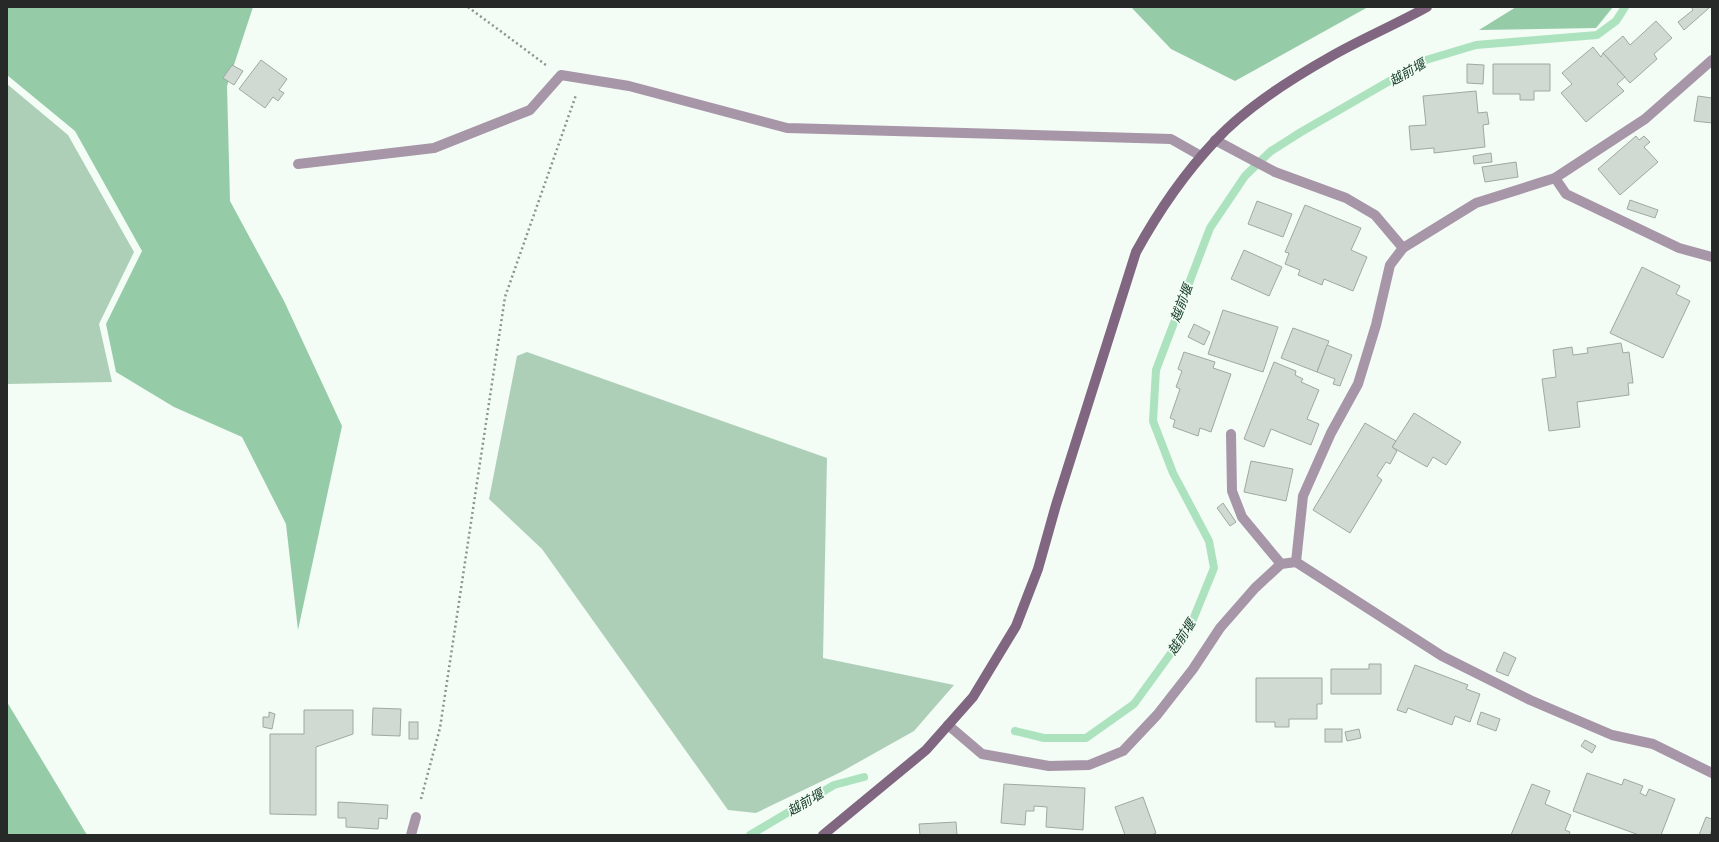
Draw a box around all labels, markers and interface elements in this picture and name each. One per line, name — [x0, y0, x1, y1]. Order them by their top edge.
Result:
water label: 越前堰 — [1387, 55, 1430, 89]
water label: 越前堰 — [1167, 280, 1196, 324]
water label: 越前堰 — [1165, 615, 1199, 658]
water label: 越前堰 — [785, 785, 828, 819]

